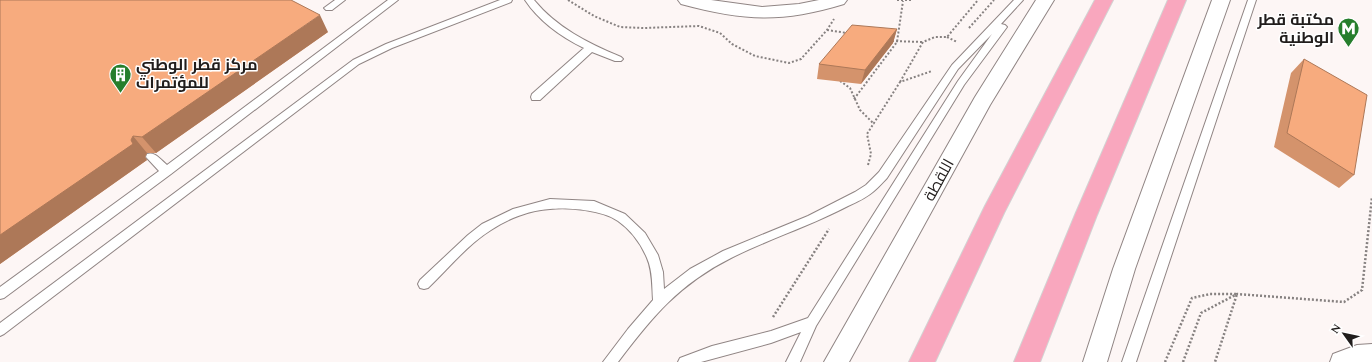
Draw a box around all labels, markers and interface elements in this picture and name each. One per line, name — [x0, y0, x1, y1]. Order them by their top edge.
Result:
place label: مكتبة قطر الوطنية — [1257, 8, 1334, 50]
metro station icon: مكتبة قطر الوطنية — [1336, 16, 1362, 49]
place label: مركز قطر الوطني للمؤتمرات — [136, 53, 257, 95]
building icon: مركز قطر الوطني للمؤتمرات — [107, 61, 133, 94]
street label: اللقطة — [918, 154, 960, 206]
north arrow — [1324, 314, 1364, 354]
text: N — [1326, 320, 1346, 337]

